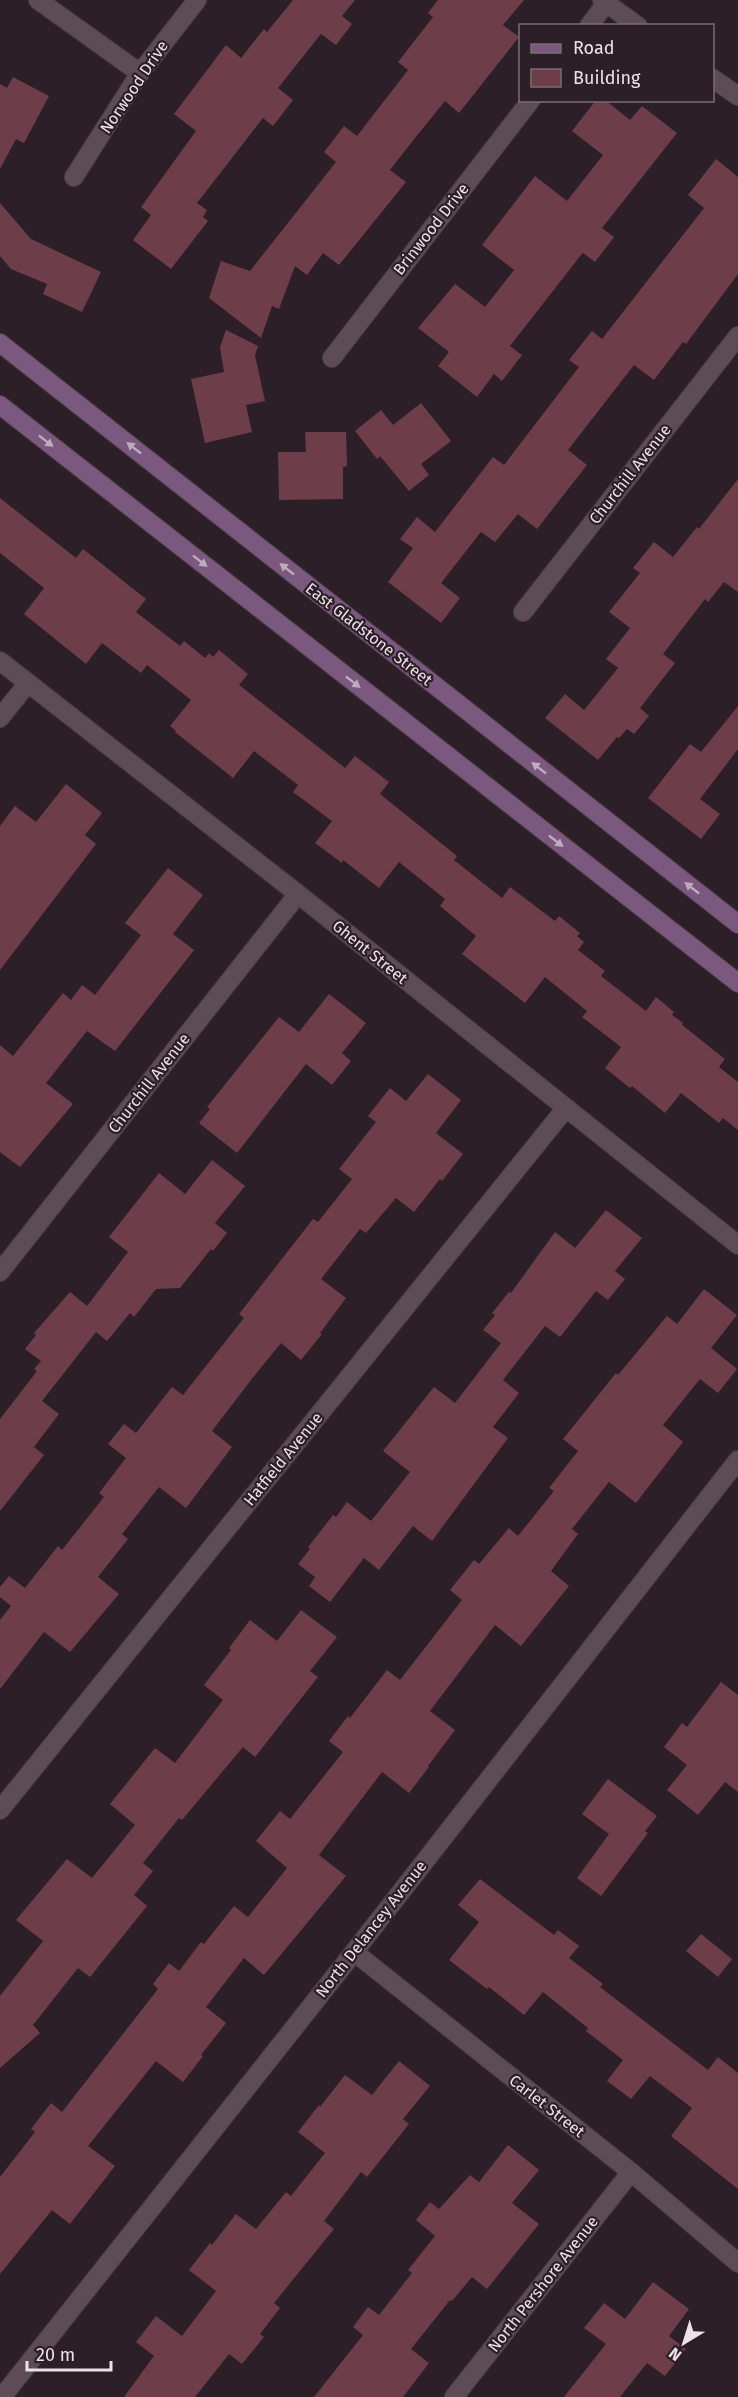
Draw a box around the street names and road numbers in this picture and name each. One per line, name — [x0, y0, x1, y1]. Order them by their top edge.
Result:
street label: Norwood Drive — [96, 37, 172, 137]
street label: Brinwood Drive — [389, 179, 473, 279]
street label: Churchill Avenue — [585, 420, 675, 528]
street label: East Gladstone Street — [302, 579, 436, 689]
street label: Ghent Street — [329, 916, 412, 988]
street label: Churchill Avenue — [104, 1029, 194, 1137]
street label: Hatfield Avenue — [239, 1408, 327, 1510]
street label: North Delancey Avenue — [312, 1857, 430, 2001]
street label: Carlet Street — [506, 2071, 589, 2141]
street label: North Pershore Avenue — [484, 2212, 602, 2356]

